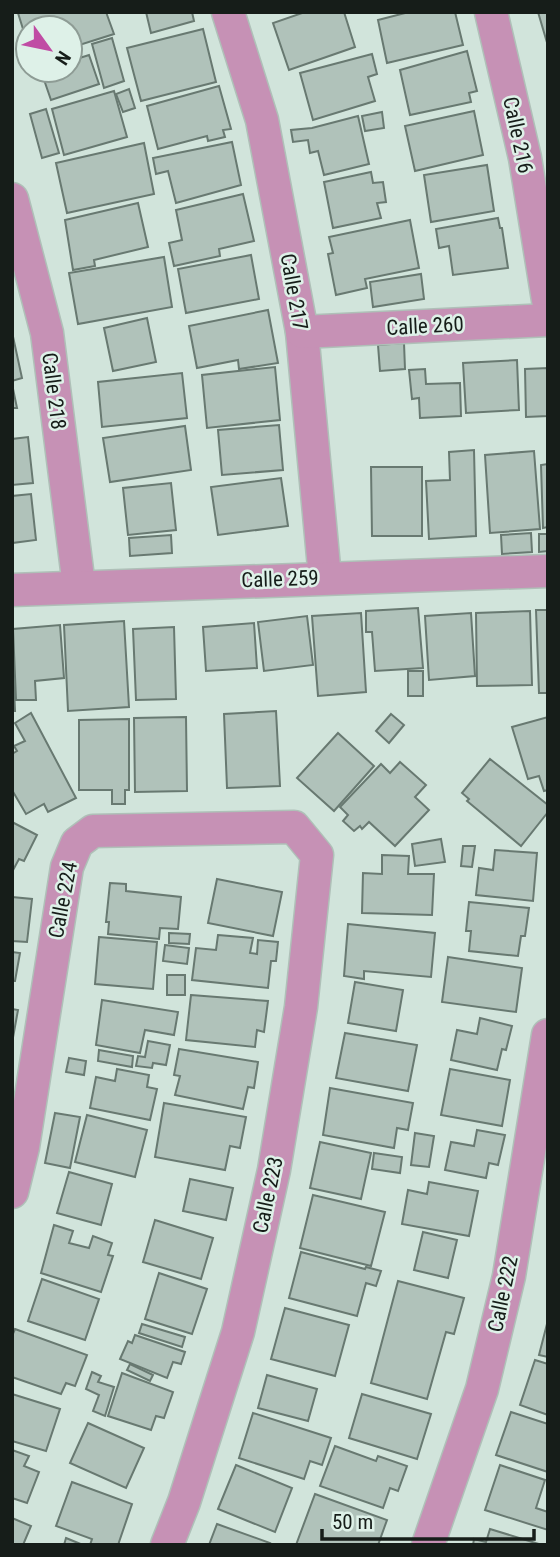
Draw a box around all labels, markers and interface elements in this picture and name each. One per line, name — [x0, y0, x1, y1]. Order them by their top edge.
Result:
north arrow — [14, 14, 84, 84]
text: N — [50, 47, 76, 69]
street label: Calle 216 — [498, 95, 538, 175]
street label: Calle 217 — [275, 252, 313, 332]
street label: Calle 260 — [386, 312, 464, 340]
street label: Calle 218 — [37, 351, 71, 431]
street label: Calle 259 — [241, 566, 319, 592]
street label: Calle 224 — [44, 860, 82, 940]
street label: Calle 223 — [248, 1155, 288, 1235]
street label: Calle 222 — [483, 1254, 523, 1334]
scale bar — [322, 1498, 534, 1542]
text: 50 m — [332, 1510, 373, 1534]

